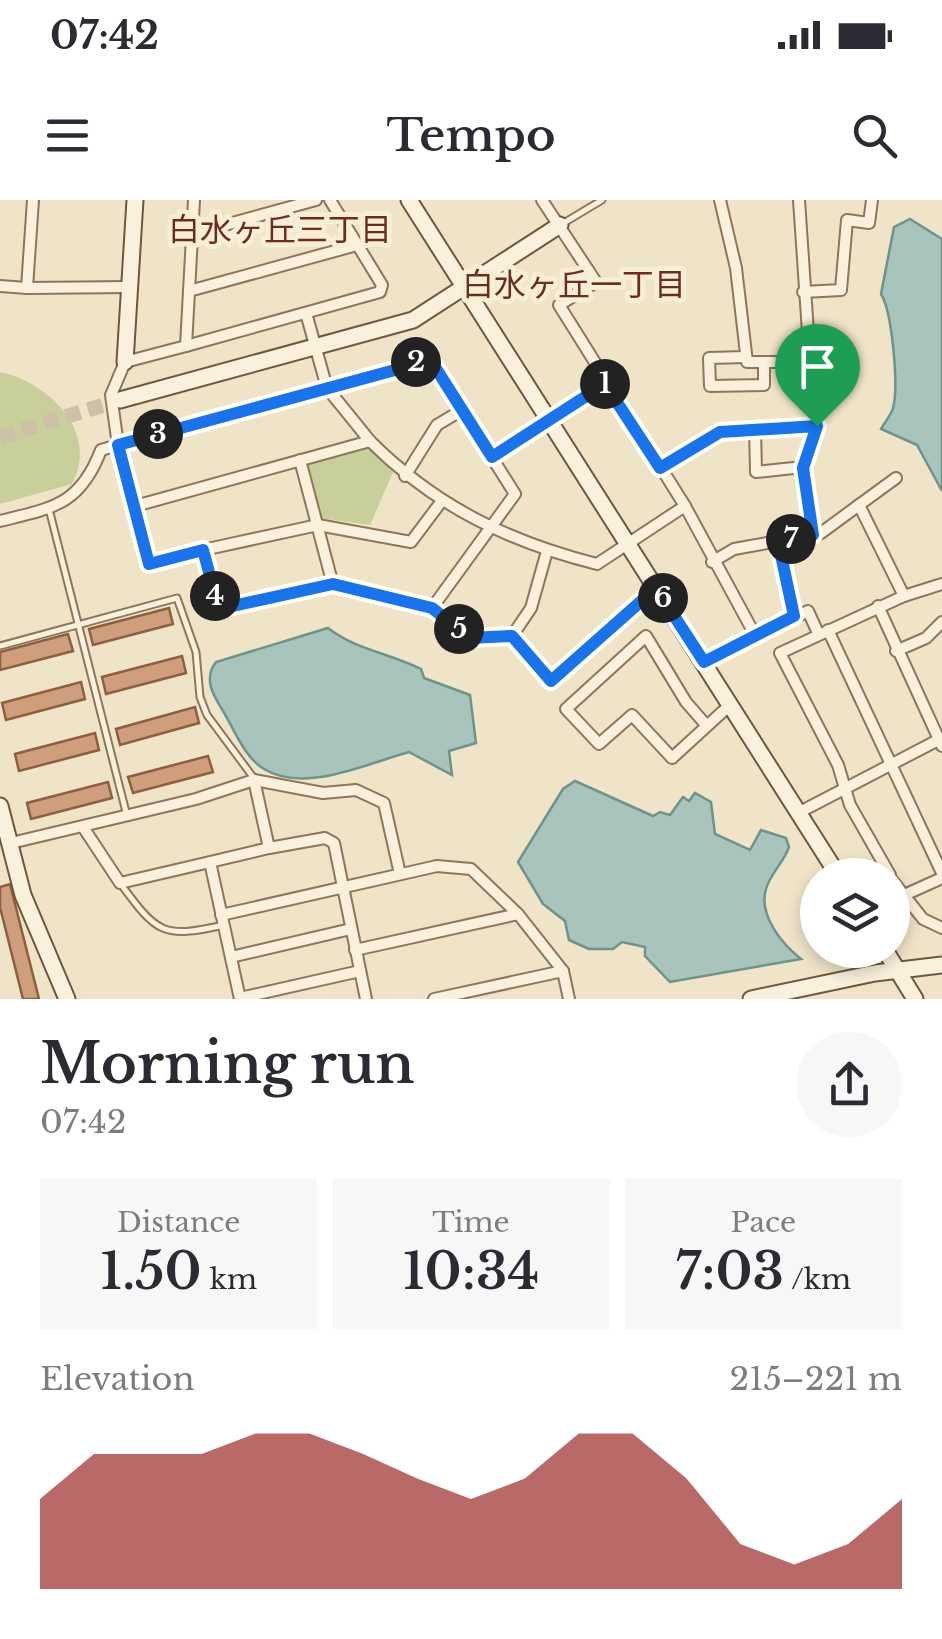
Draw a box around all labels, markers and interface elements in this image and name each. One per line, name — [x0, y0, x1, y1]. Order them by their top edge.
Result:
text: 07:42 — [50, 12, 159, 59]
text: Tempo — [386, 107, 556, 163]
icon: menu — [40, 108, 95, 163]
icon: search — [847, 108, 902, 163]
district label: 白水ヶ丘三丁目 — [168, 210, 392, 250]
district label: 白水ヶ丘一丁目 — [462, 265, 686, 305]
pin — [775, 324, 860, 427]
pin: 2 — [391, 337, 441, 387]
icon: arrive — [790, 339, 845, 394]
text: 2 — [407, 344, 425, 379]
pin: 1 — [580, 359, 630, 409]
text: 1 — [599, 366, 611, 401]
pin: 3 — [133, 409, 183, 459]
text: 3 — [149, 416, 167, 451]
pin: 7 — [766, 514, 816, 564]
text: 7 — [784, 521, 798, 556]
pin: 4 — [190, 571, 240, 621]
pin: 6 — [638, 573, 688, 623]
text: 4 — [206, 578, 224, 613]
text: 6 — [654, 580, 672, 615]
pin: 5 — [434, 604, 484, 654]
text: 5 — [451, 611, 467, 646]
map controls — [800, 858, 910, 968]
button: layers — [800, 858, 910, 968]
text: Morning run — [40, 1030, 415, 1098]
button: share — [797, 1032, 902, 1137]
text: 07:42 — [40, 1102, 126, 1142]
text: Distance — [117, 1205, 240, 1240]
text: Time — [432, 1205, 510, 1240]
text: Pace — [731, 1205, 796, 1240]
text: 1.50 — [100, 1240, 202, 1303]
text: 10:34 — [403, 1240, 539, 1303]
text: 7:03 — [676, 1240, 784, 1303]
text: km — [202, 1262, 257, 1297]
text: /km — [784, 1262, 851, 1297]
text: Elevation — [40, 1359, 194, 1399]
text: 215–221 m — [729, 1359, 902, 1399]

